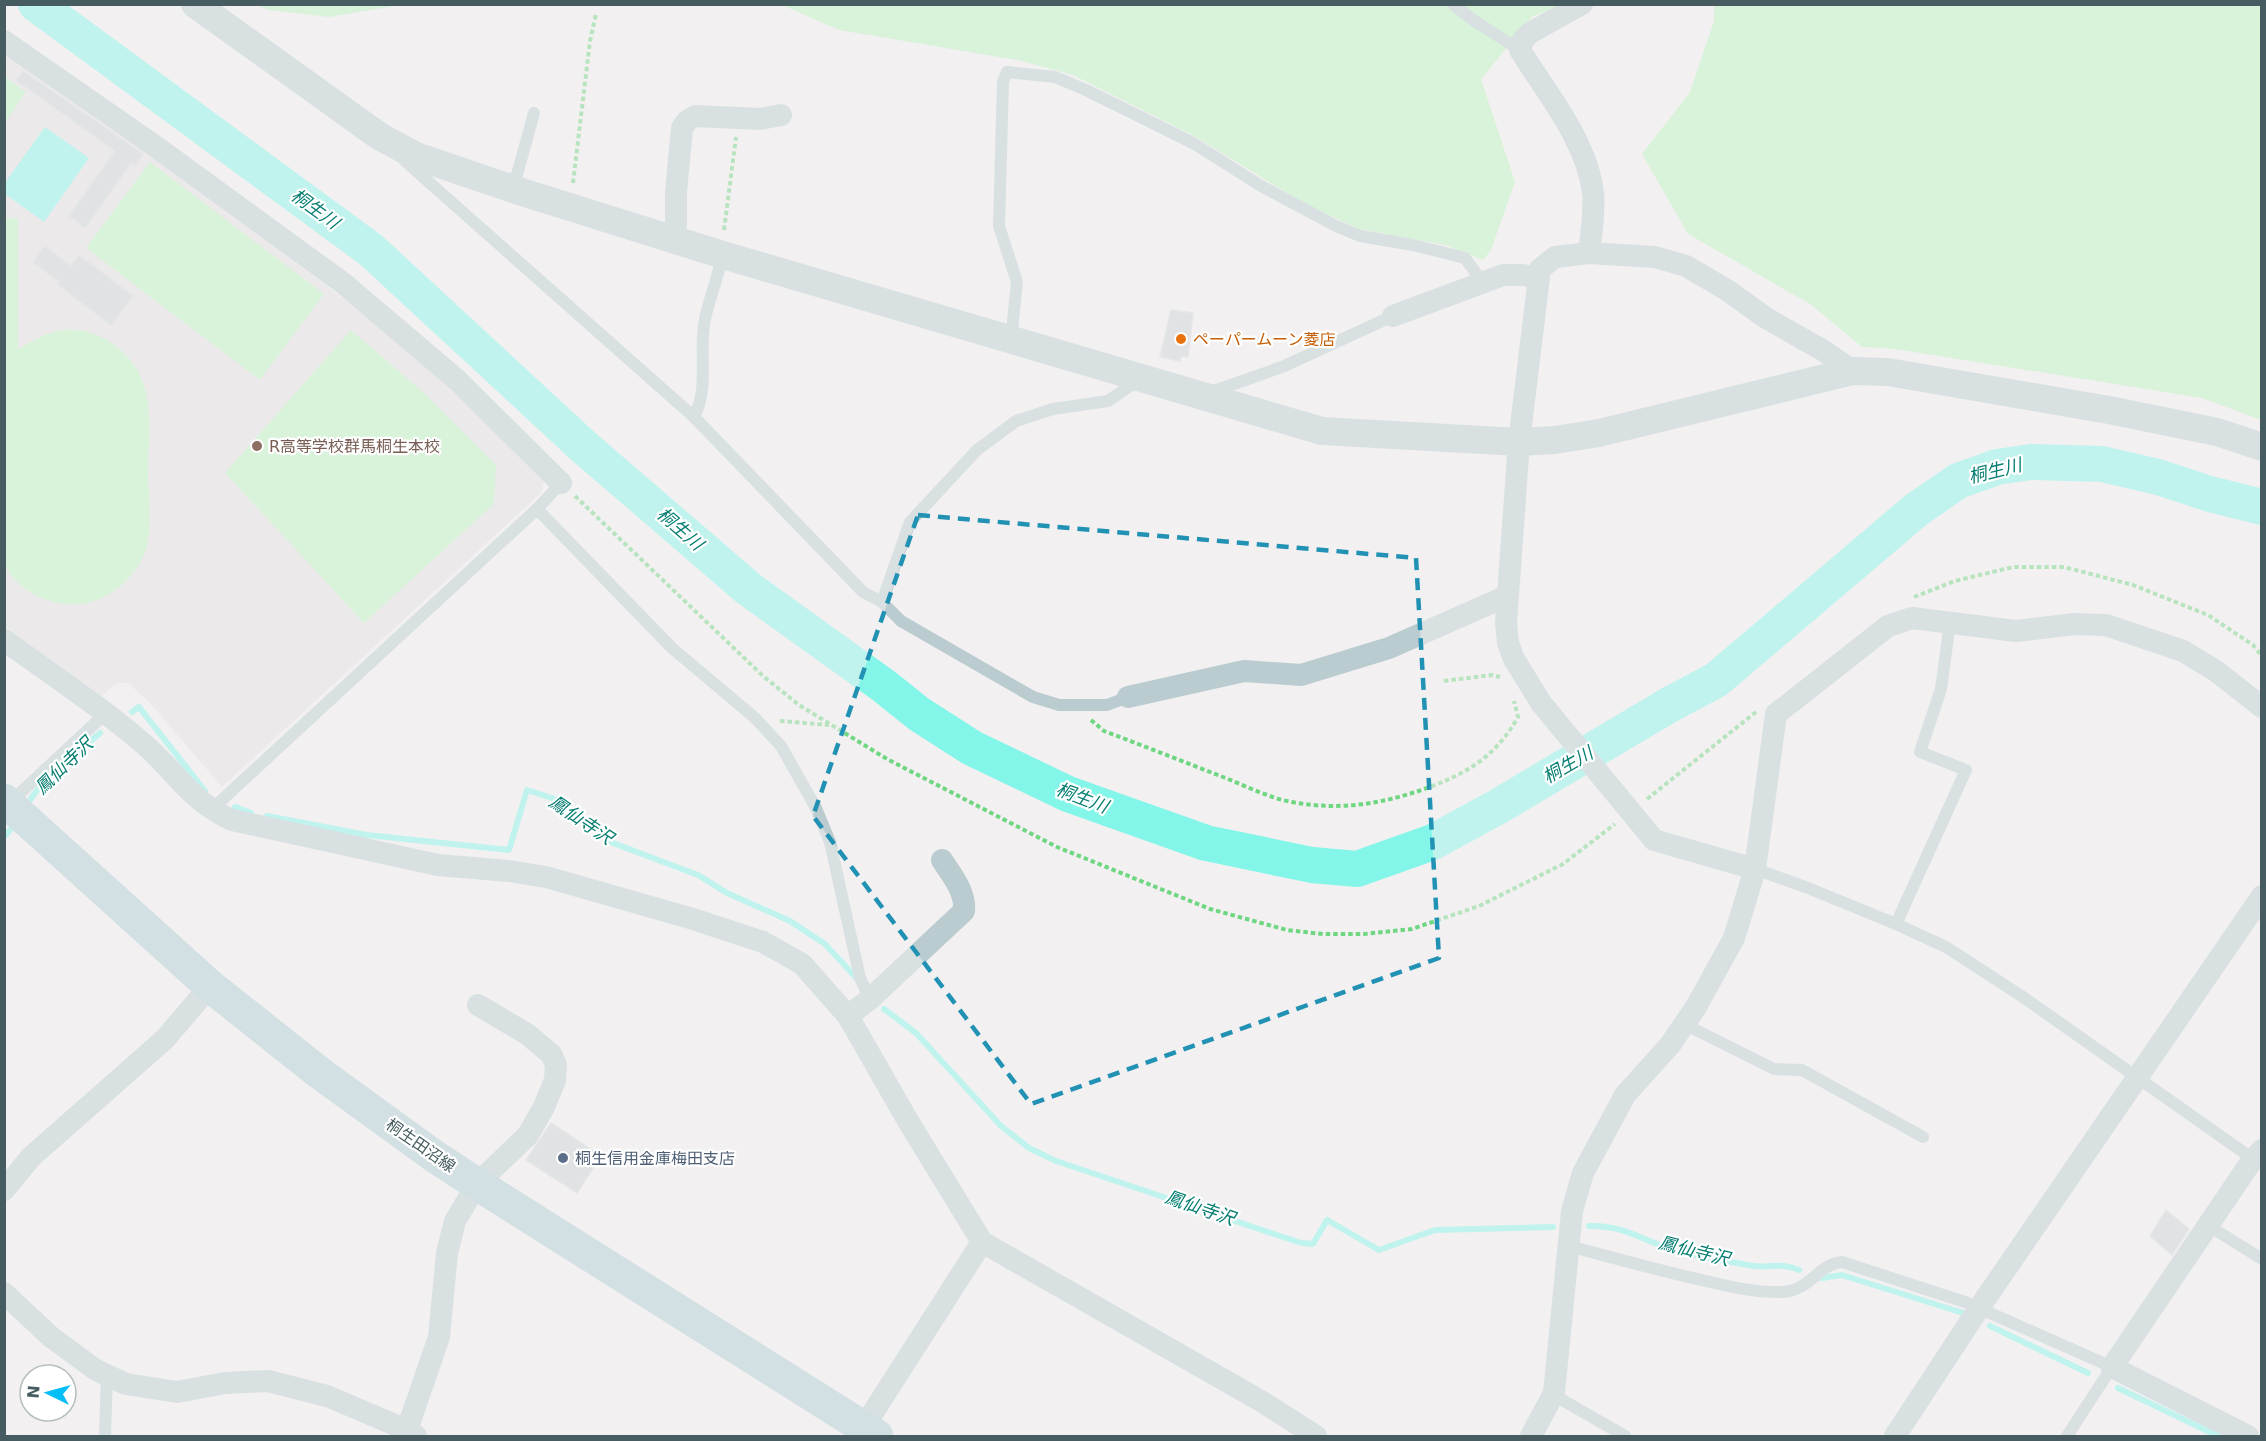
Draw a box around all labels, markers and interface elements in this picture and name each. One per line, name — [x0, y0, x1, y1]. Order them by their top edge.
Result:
water label: 桐生川 — [287, 184, 345, 234]
place label: ペーパームーン菱店 — [1193, 330, 1336, 349]
marker: ペーパームーン菱店 — [1174, 332, 1188, 346]
place label: R高等学校群馬桐生本校 — [269, 437, 440, 456]
marker: R高等学校群馬桐生本校 — [250, 439, 264, 453]
water label: 桐生川 — [1966, 453, 2026, 487]
water label: 桐生川 — [653, 503, 709, 556]
water label: 鳳仙寺沢 — [30, 732, 98, 798]
water label: 桐生川 — [1539, 741, 1598, 787]
water label: 桐生川 — [1053, 778, 1113, 818]
water label: 鳳仙寺沢 — [546, 791, 619, 850]
street label: 桐生田沼線 — [382, 1115, 459, 1176]
place label: 桐生信用金庫梅田支店 — [575, 1149, 735, 1168]
marker: 桐生信用金庫梅田支店 — [556, 1151, 570, 1165]
water label: 鳳仙寺沢 — [1163, 1186, 1240, 1230]
water label: 鳳仙寺沢 — [1657, 1232, 1734, 1270]
north arrow — [18, 1363, 78, 1423]
text: N — [24, 1384, 44, 1399]

